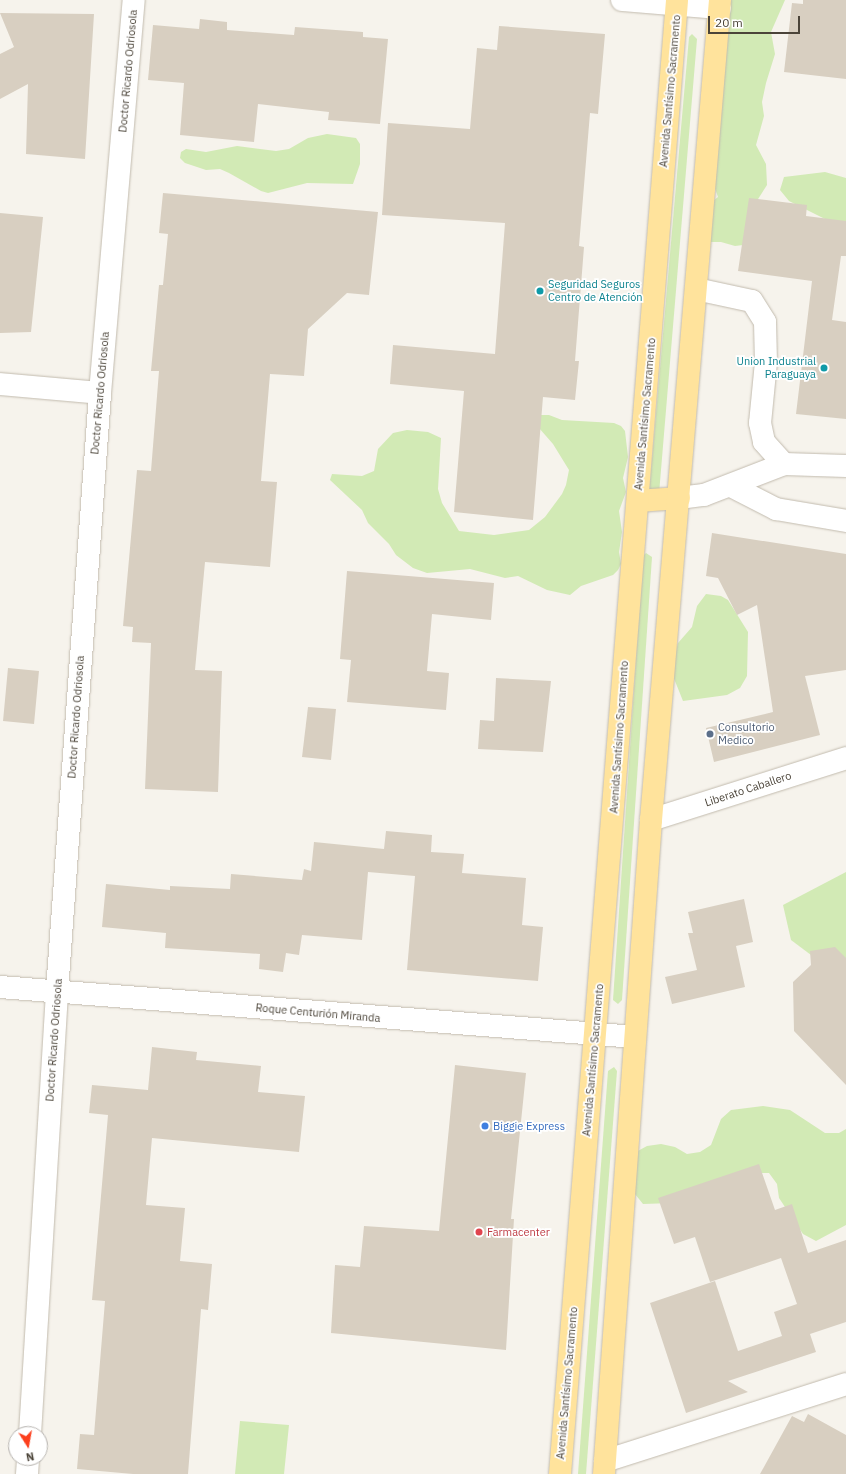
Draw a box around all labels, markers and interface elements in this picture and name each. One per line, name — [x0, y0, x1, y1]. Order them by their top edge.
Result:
scale bar — [710, 8, 802, 34]
street label: Doctor Ricardo Odriosola — [116, 9, 140, 133]
street label: Avenida Santísimo Sacramento — [657, 14, 683, 168]
text: 20 m — [715, 15, 743, 30]
place label: Seguridad Seguros Centro de Atención — [548, 278, 643, 304]
marker: Seguridad Seguros Centro de Atención — [535, 286, 545, 296]
street label: Doctor Ricardo Odriosola — [88, 331, 112, 455]
street label: Avenida Santísimo Sacramento — [632, 337, 658, 491]
place label: Union Industrial Paraguaya — [736, 355, 816, 381]
marker: Union Industrial Paraguaya — [819, 363, 829, 373]
street label: Doctor Ricardo Odriosola — [65, 655, 87, 779]
street label: Avenida Santísimo Sacramento — [607, 660, 631, 814]
place label: Consultorio Medico — [718, 721, 775, 747]
marker: Consultorio Medico — [705, 729, 715, 739]
street label: Liberato Caballero — [703, 769, 793, 809]
street label: Doctor Ricardo Odriosola — [43, 978, 65, 1102]
street label: Avenida Santísimo Sacramento — [580, 983, 606, 1137]
street label: Roque Centurión Miranda — [255, 1001, 381, 1025]
place label: Biggie Express — [493, 1119, 565, 1133]
marker: Biggie Express — [480, 1121, 490, 1131]
place label: Farmacenter — [487, 1225, 550, 1239]
marker: Farmacenter — [474, 1227, 484, 1237]
street label: Avenida Santísimo Sacramento — [554, 1306, 580, 1460]
north arrow — [8, 1426, 48, 1466]
text: N — [25, 1449, 35, 1464]

